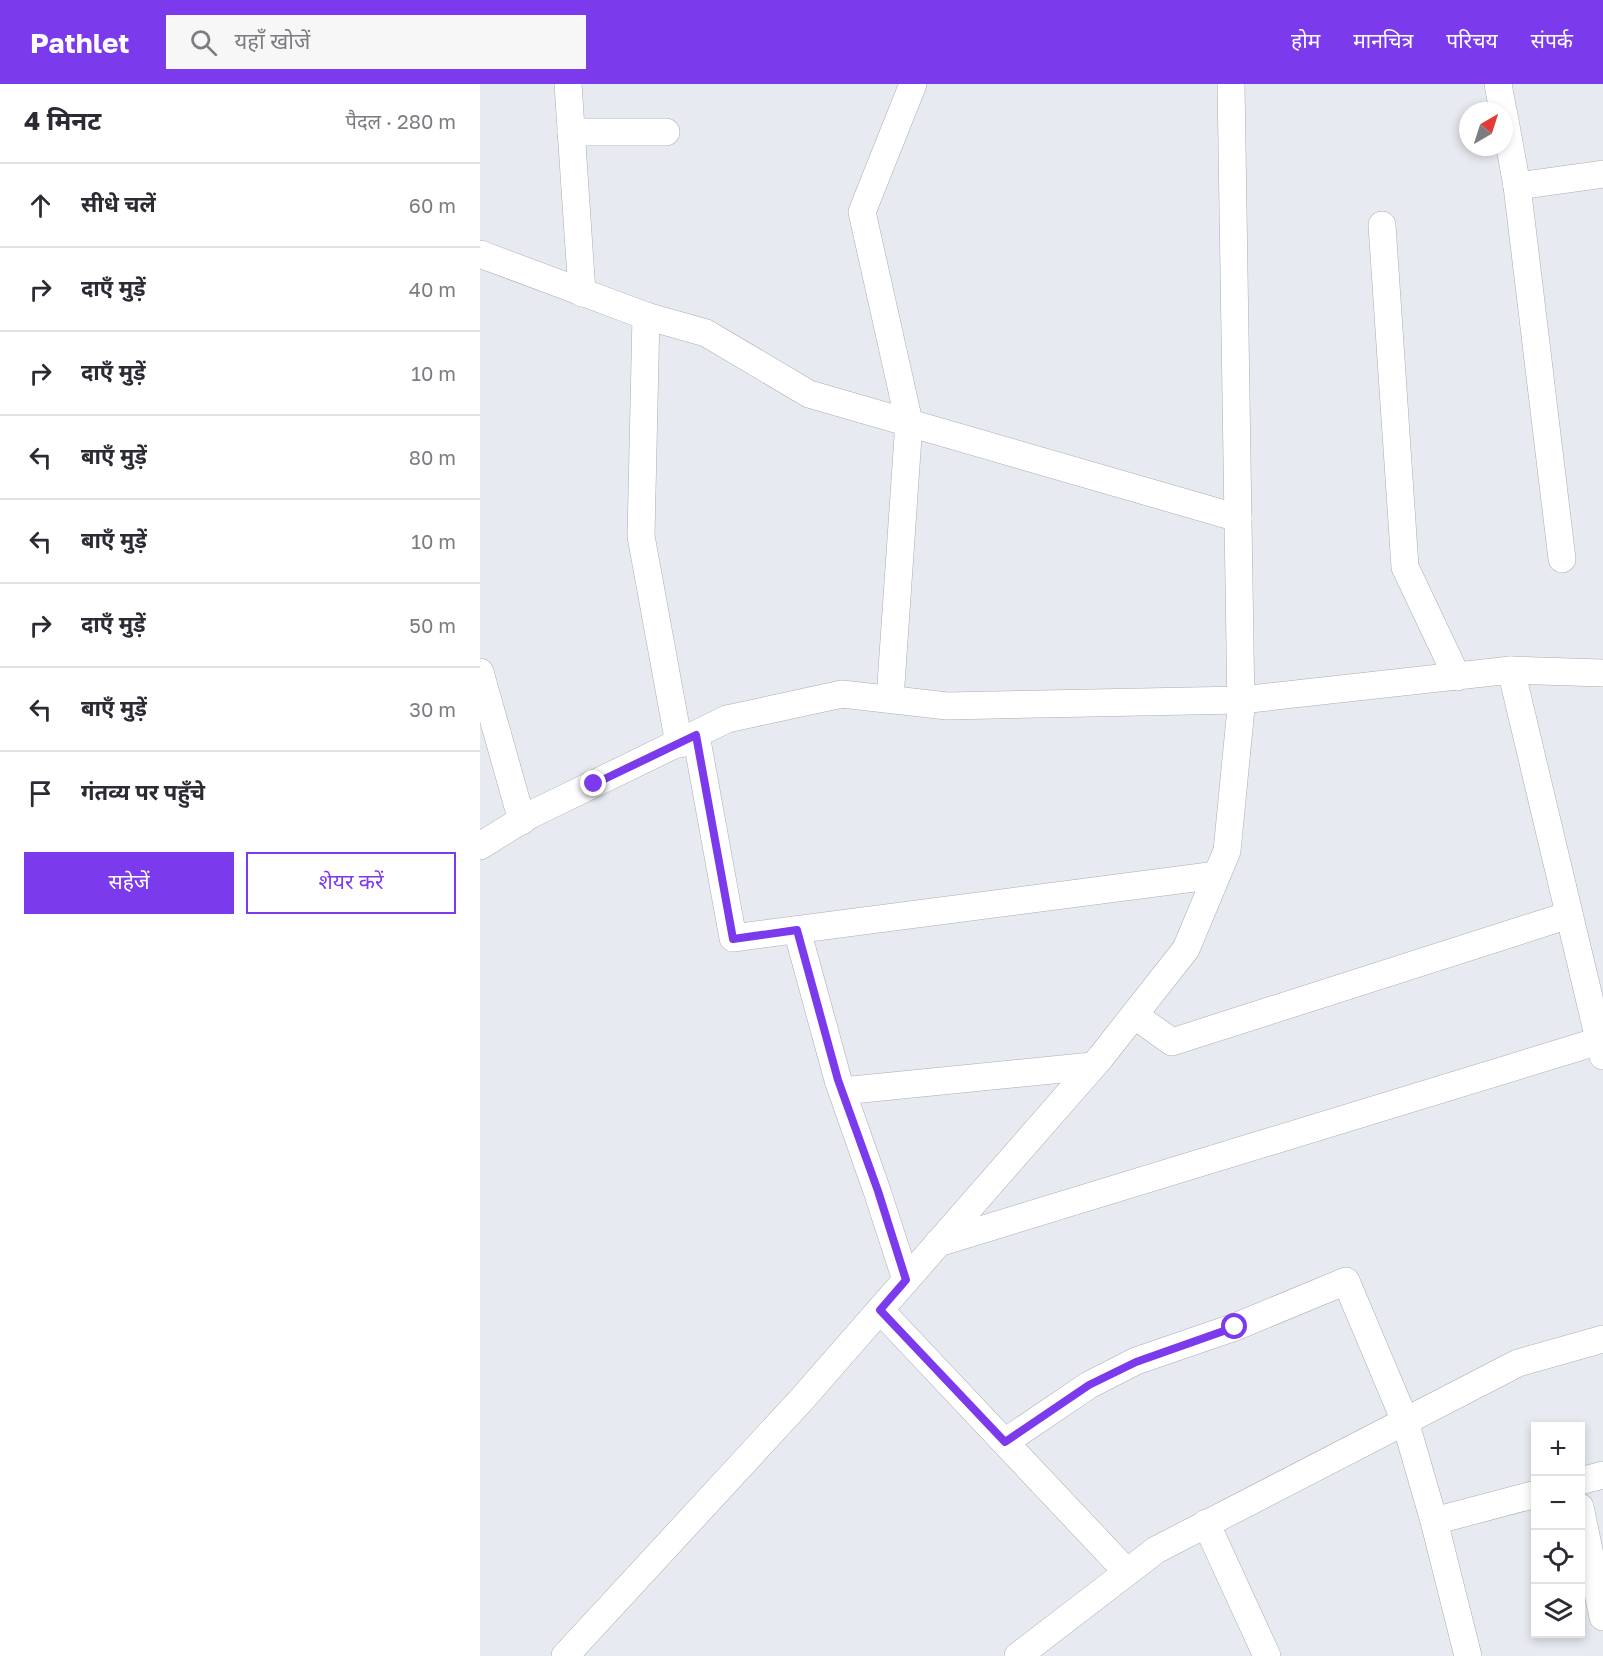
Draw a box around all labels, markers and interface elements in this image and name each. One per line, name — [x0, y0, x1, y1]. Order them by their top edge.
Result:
search box — [166, 15, 586, 69]
text: Pathlet — [30, 26, 130, 59]
icon: search — [187, 26, 220, 59]
text: यहाँ खोजें — [235, 27, 310, 54]
text: होम — [1291, 27, 1320, 53]
text: मानचित्र — [1353, 27, 1413, 53]
text: परिचय — [1446, 27, 1498, 53]
text: संपर्क — [1531, 27, 1573, 53]
north arrow — [1459, 102, 1513, 156]
text: 4 मिनट — [24, 105, 101, 136]
text: पैदल · 280 m — [346, 109, 456, 133]
icon: ahead — [24, 189, 57, 222]
text: सीधे चलें — [81, 190, 156, 217]
text: 60 m — [409, 193, 456, 217]
icon: right — [24, 273, 57, 306]
text: दाएँ मुड़ें — [81, 274, 146, 301]
text: 40 m — [409, 277, 456, 301]
icon: right — [24, 357, 57, 390]
text: दाएँ मुड़ें — [81, 358, 146, 385]
text: 10 m — [411, 361, 456, 385]
icon: left — [24, 441, 57, 474]
text: बाएँ मुड़ें — [81, 442, 147, 469]
text: 80 m — [409, 445, 456, 469]
icon: left — [24, 525, 57, 558]
text: बाएँ मुड़ें — [81, 526, 147, 553]
text: 10 m — [411, 529, 456, 553]
icon: right — [24, 609, 57, 642]
text: दाएँ मुड़ें — [81, 610, 146, 637]
text: 50 m — [409, 613, 456, 637]
icon: left — [24, 693, 57, 726]
text: बाएँ मुड़ें — [81, 694, 147, 721]
text: 30 m — [409, 697, 456, 721]
route end — [580, 770, 606, 796]
icon: arrive — [24, 777, 57, 810]
text: गंतव्य पर पहुँचे — [81, 778, 205, 805]
button: सहेजें — [24, 852, 234, 914]
button: शेयर करें — [246, 852, 456, 914]
route start — [1221, 1313, 1247, 1339]
map controls — [1531, 1422, 1585, 1638]
button: + — [1531, 1422, 1585, 1476]
button: − — [1531, 1476, 1585, 1530]
button: locate — [1531, 1530, 1585, 1584]
button: layers — [1531, 1584, 1585, 1638]

